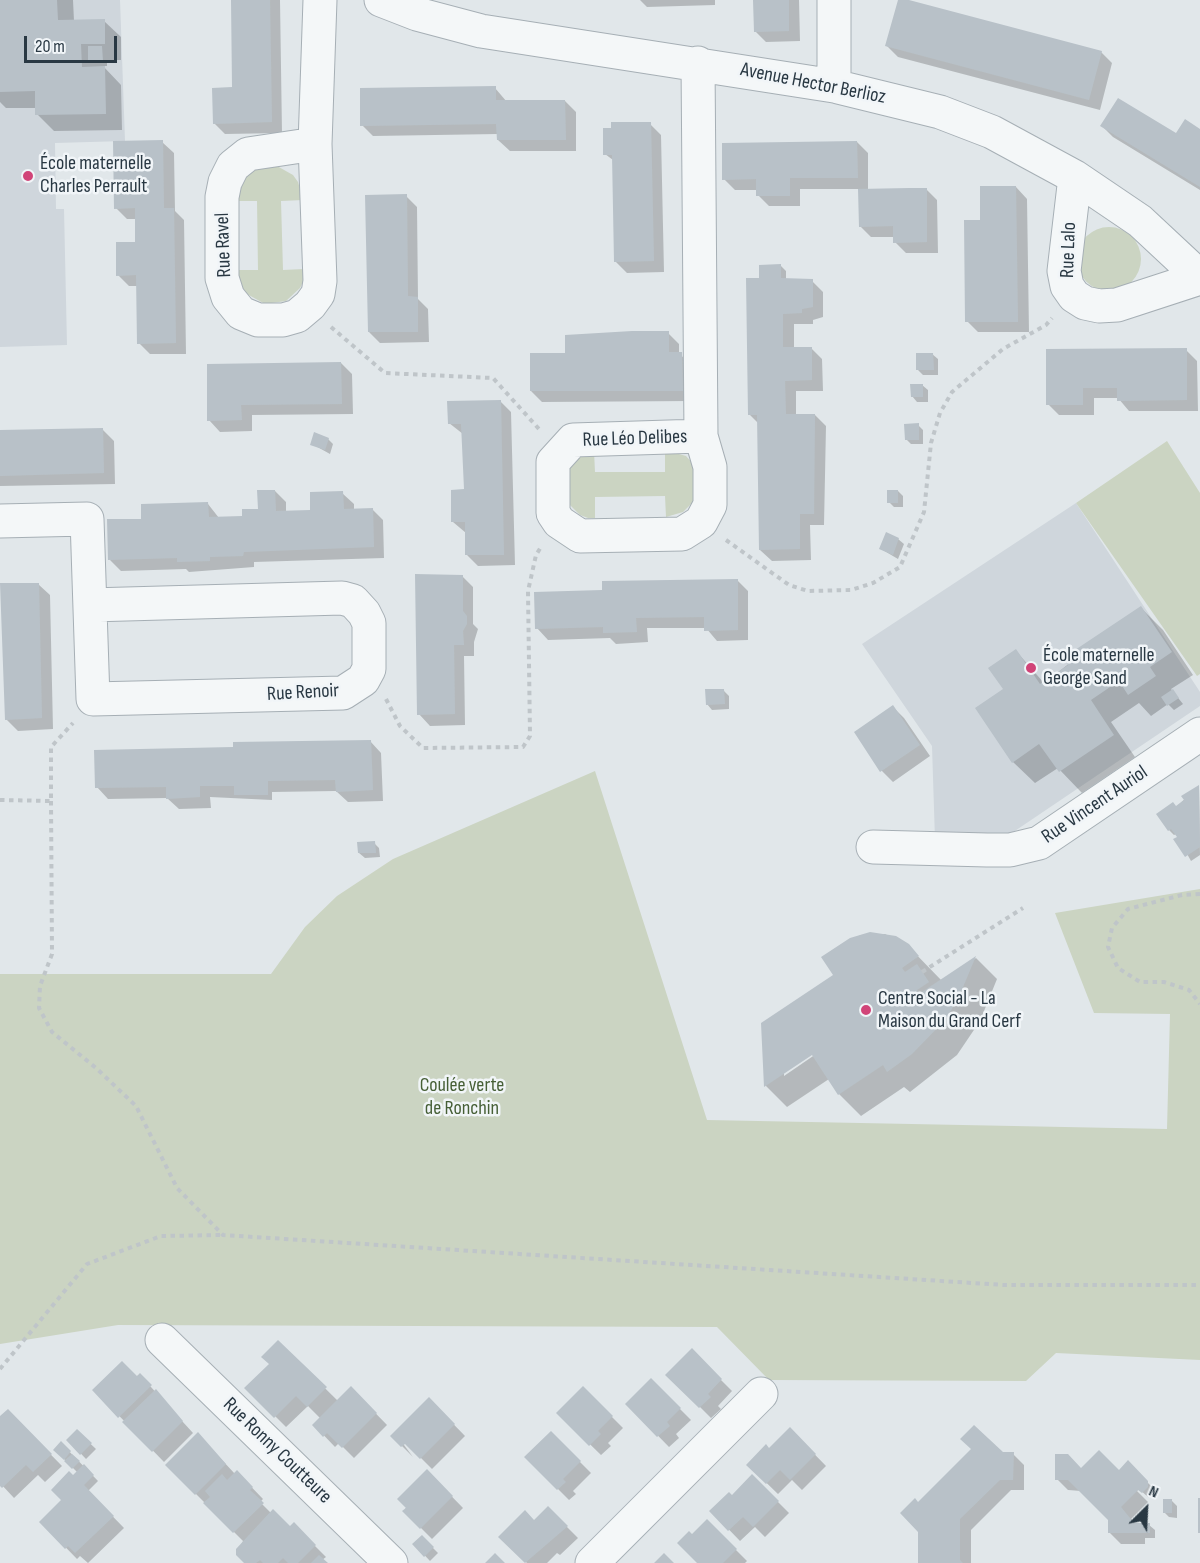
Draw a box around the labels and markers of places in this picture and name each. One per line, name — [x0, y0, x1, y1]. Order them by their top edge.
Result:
place label: École maternelle Charles Perrault — [40, 152, 152, 199]
marker: École maternelle Charles Perrault — [21, 169, 35, 183]
place label: École maternelle George Sand — [1043, 644, 1155, 691]
marker: École maternelle George Sand — [1024, 661, 1038, 675]
place label: Centre Social - La Maison du Grand Cerf — [878, 987, 1021, 1034]
marker: Centre Social - La Maison du Grand Cerf — [859, 1003, 873, 1017]

